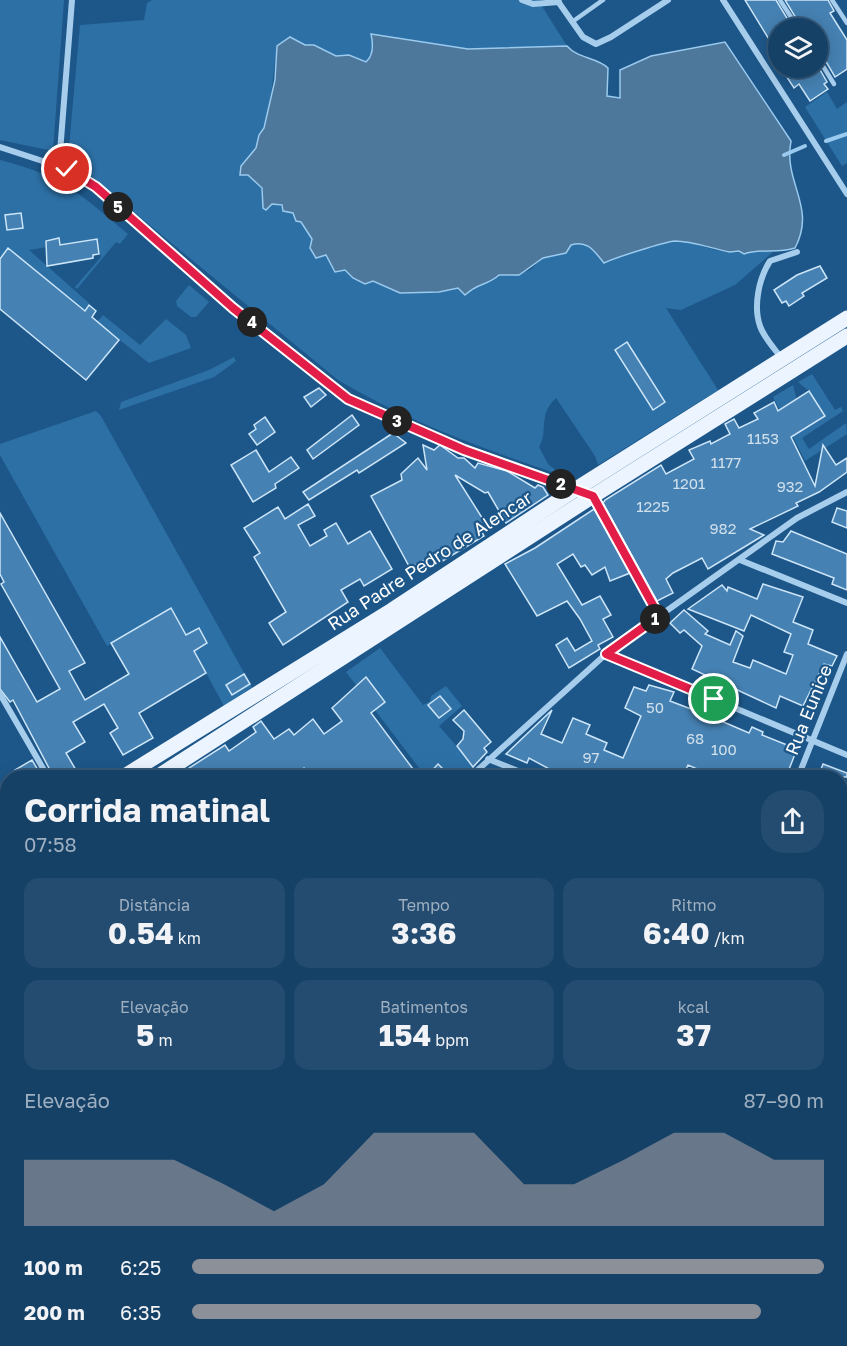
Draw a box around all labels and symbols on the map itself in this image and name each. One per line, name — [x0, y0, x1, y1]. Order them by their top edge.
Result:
pin — [41, 143, 92, 194]
pin: 5 — [103, 192, 133, 222]
pin: 4 — [237, 307, 267, 337]
pin: 3 — [382, 406, 412, 436]
house number: 1153 — [747, 429, 779, 447]
house number: 1177 — [711, 453, 741, 471]
pin: 2 — [546, 469, 576, 499]
house number: 1201 — [673, 474, 705, 492]
house number: 932 — [777, 477, 803, 495]
street label: Rua Padre Pedro de Alencar — [323, 486, 536, 635]
house number: 1225 — [636, 497, 670, 515]
house number: 982 — [710, 519, 736, 537]
pin: 1 — [640, 604, 670, 634]
street label: Rua Eunice — [780, 661, 836, 758]
pin — [688, 673, 739, 724]
house number: 50 — [646, 698, 664, 716]
house number: 68 — [686, 729, 704, 747]
house number: 100 — [711, 740, 737, 758]
house number: 97 — [582, 748, 600, 766]

